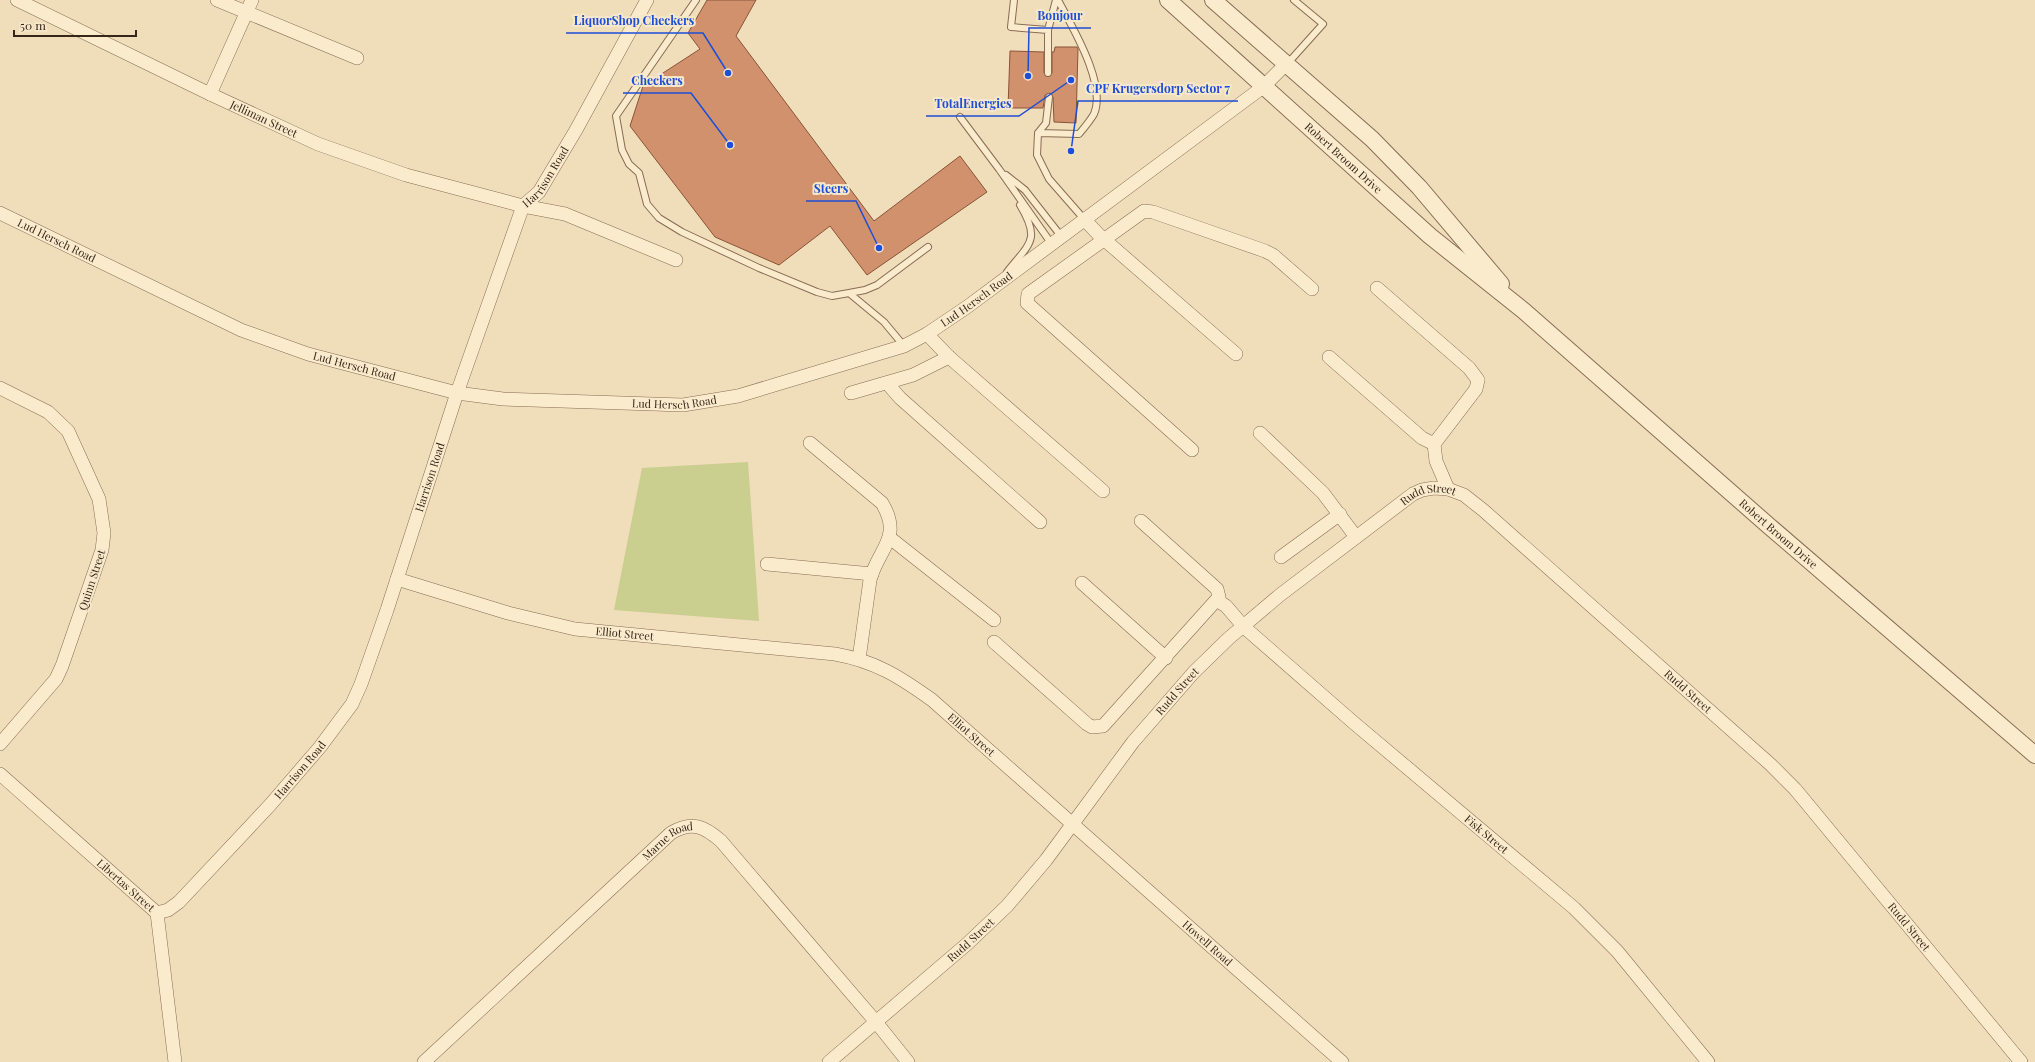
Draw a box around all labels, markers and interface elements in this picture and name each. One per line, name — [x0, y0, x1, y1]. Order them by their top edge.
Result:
callout: Bonjour — [1029, 4, 1091, 28]
text: Bonjour — [1037, 7, 1083, 23]
callout: LiquorShop Checkers — [566, 9, 703, 33]
scale bar — [14, 12, 136, 38]
text: LiquorShop Checkers — [574, 12, 695, 28]
text: 50 m — [20, 17, 46, 33]
callout: Checkers — [623, 69, 691, 93]
text: Checkers — [631, 72, 683, 88]
callout: CPF Krugersdorp Sector 7 — [1078, 77, 1238, 101]
text: CPF Krugersdorp Sector 7 — [1086, 80, 1230, 96]
callout: TotalEnergies — [926, 92, 1019, 116]
text: TotalEnergies — [934, 95, 1012, 111]
street label: Jelliman Street — [227, 96, 300, 141]
street label: Robert Broom Drive — [1302, 119, 1386, 197]
street label: Harrison Road — [519, 143, 572, 211]
callout: Steers — [806, 177, 856, 201]
text: Steers — [814, 180, 849, 196]
street label: Lud Hersch Road — [15, 215, 99, 266]
street label: Lud Hersch Road — [937, 268, 1016, 330]
street label: Lud Hersch Road — [311, 348, 398, 384]
street label: Lud Hersch Road — [632, 392, 718, 412]
street label: Harrison Road — [411, 440, 448, 514]
street label: Rudd Street — [1397, 480, 1459, 508]
street label: Robert Broom Drive — [1736, 495, 1821, 572]
street label: Quinn Street — [75, 547, 108, 612]
street label: Elliot Street — [595, 623, 655, 644]
street label: Rudd Street — [1152, 664, 1202, 718]
street label: Rudd Street — [1661, 666, 1715, 716]
street label: Elliot Street — [945, 709, 999, 759]
street label: Harrison Road — [270, 737, 329, 802]
street label: Fisk Street — [1462, 811, 1512, 857]
street label: Marne Road — [639, 818, 694, 863]
street label: Libertas Street — [94, 855, 159, 915]
street label: Rudd Street — [1885, 899, 1934, 954]
street label: Rudd Street — [944, 914, 997, 965]
street label: Howell Road — [1179, 917, 1236, 969]

